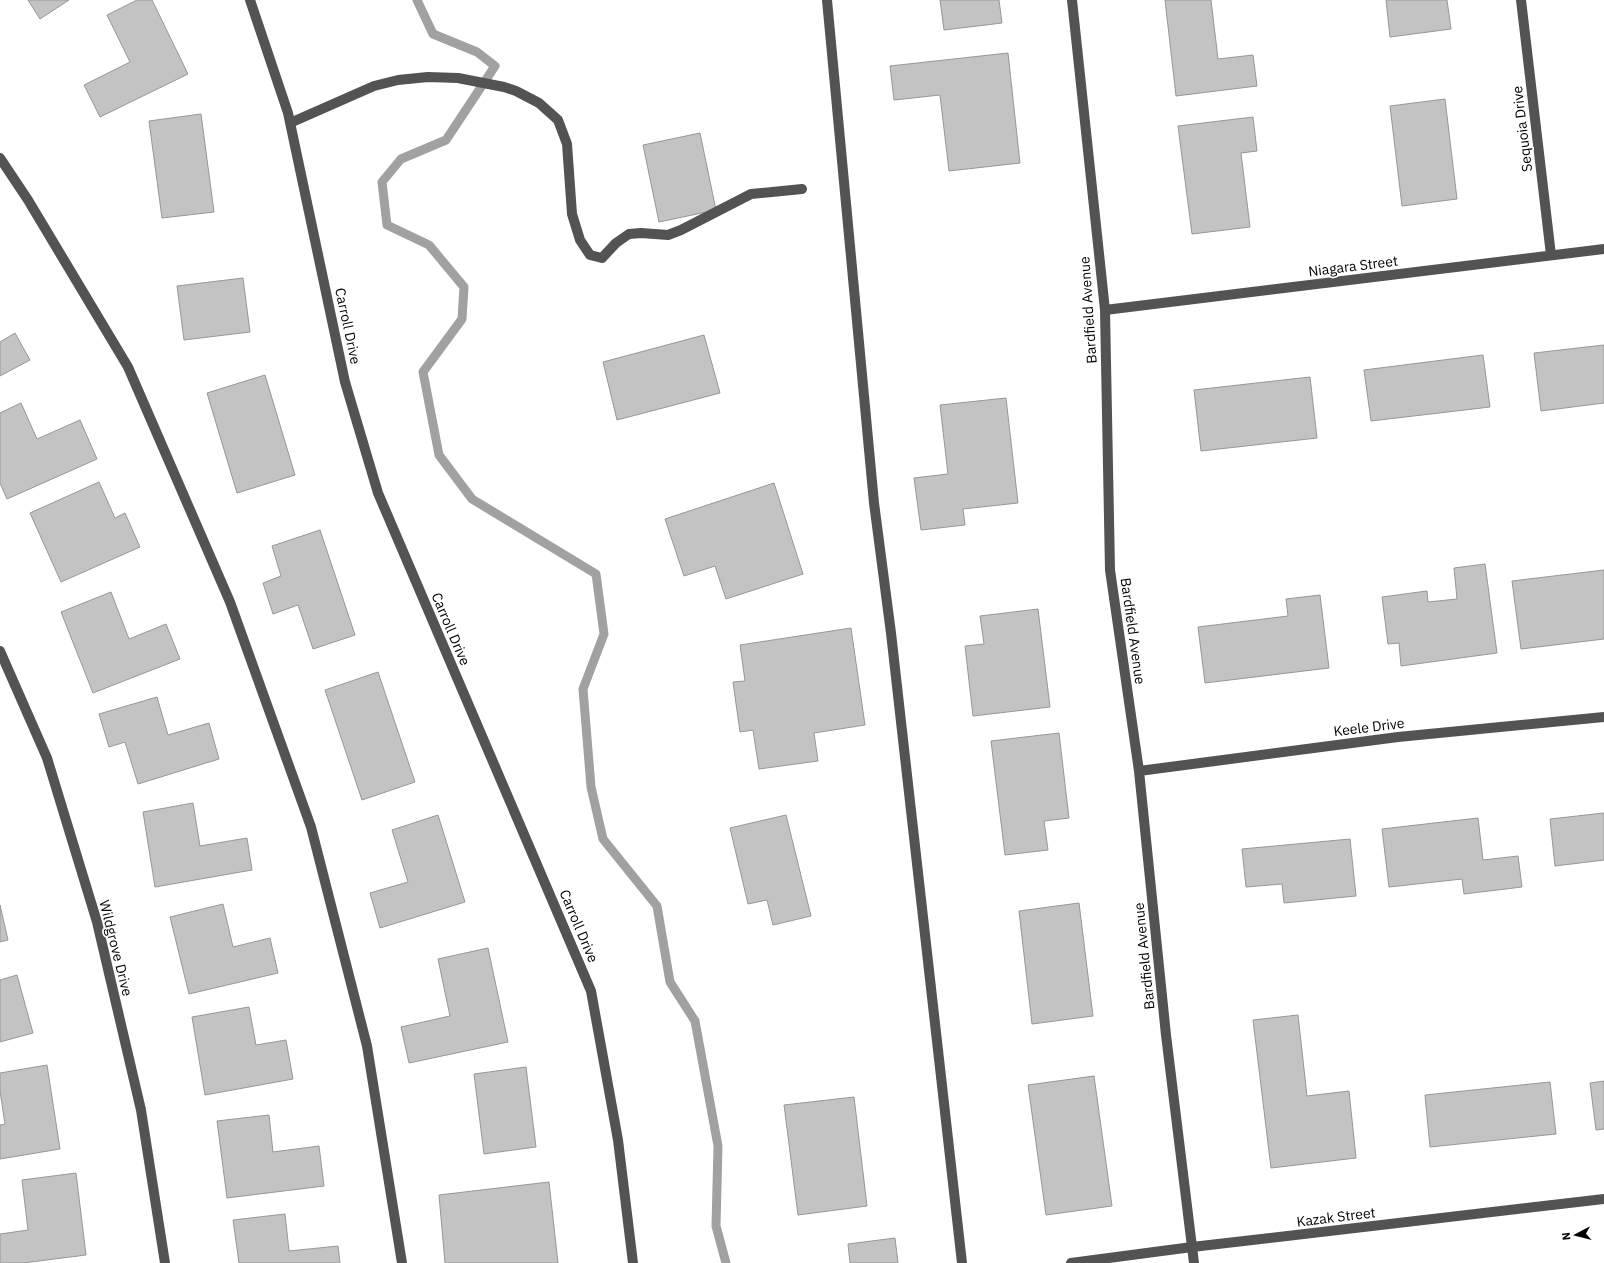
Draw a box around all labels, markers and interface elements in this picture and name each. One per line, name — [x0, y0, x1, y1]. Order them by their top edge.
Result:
street label: Sequoia Drive — [1508, 85, 1536, 173]
street label: Niagara Street — [1307, 252, 1399, 280]
street label: Bardfield Avenue — [1075, 255, 1101, 364]
street label: Carroll Drive — [331, 286, 365, 366]
street label: Bardfield Avenue — [1117, 577, 1149, 686]
street label: Carroll Drive — [428, 590, 475, 669]
street label: Keele Drive — [1333, 714, 1406, 740]
street label: Carroll Drive — [556, 887, 603, 966]
street label: Wildgrove Drive — [95, 898, 137, 998]
street label: Bardfield Avenue — [1129, 901, 1159, 1010]
street label: Kazak Street — [1296, 1203, 1376, 1231]
north arrow — [1556, 1215, 1596, 1255]
text: N — [1559, 1231, 1574, 1241]

